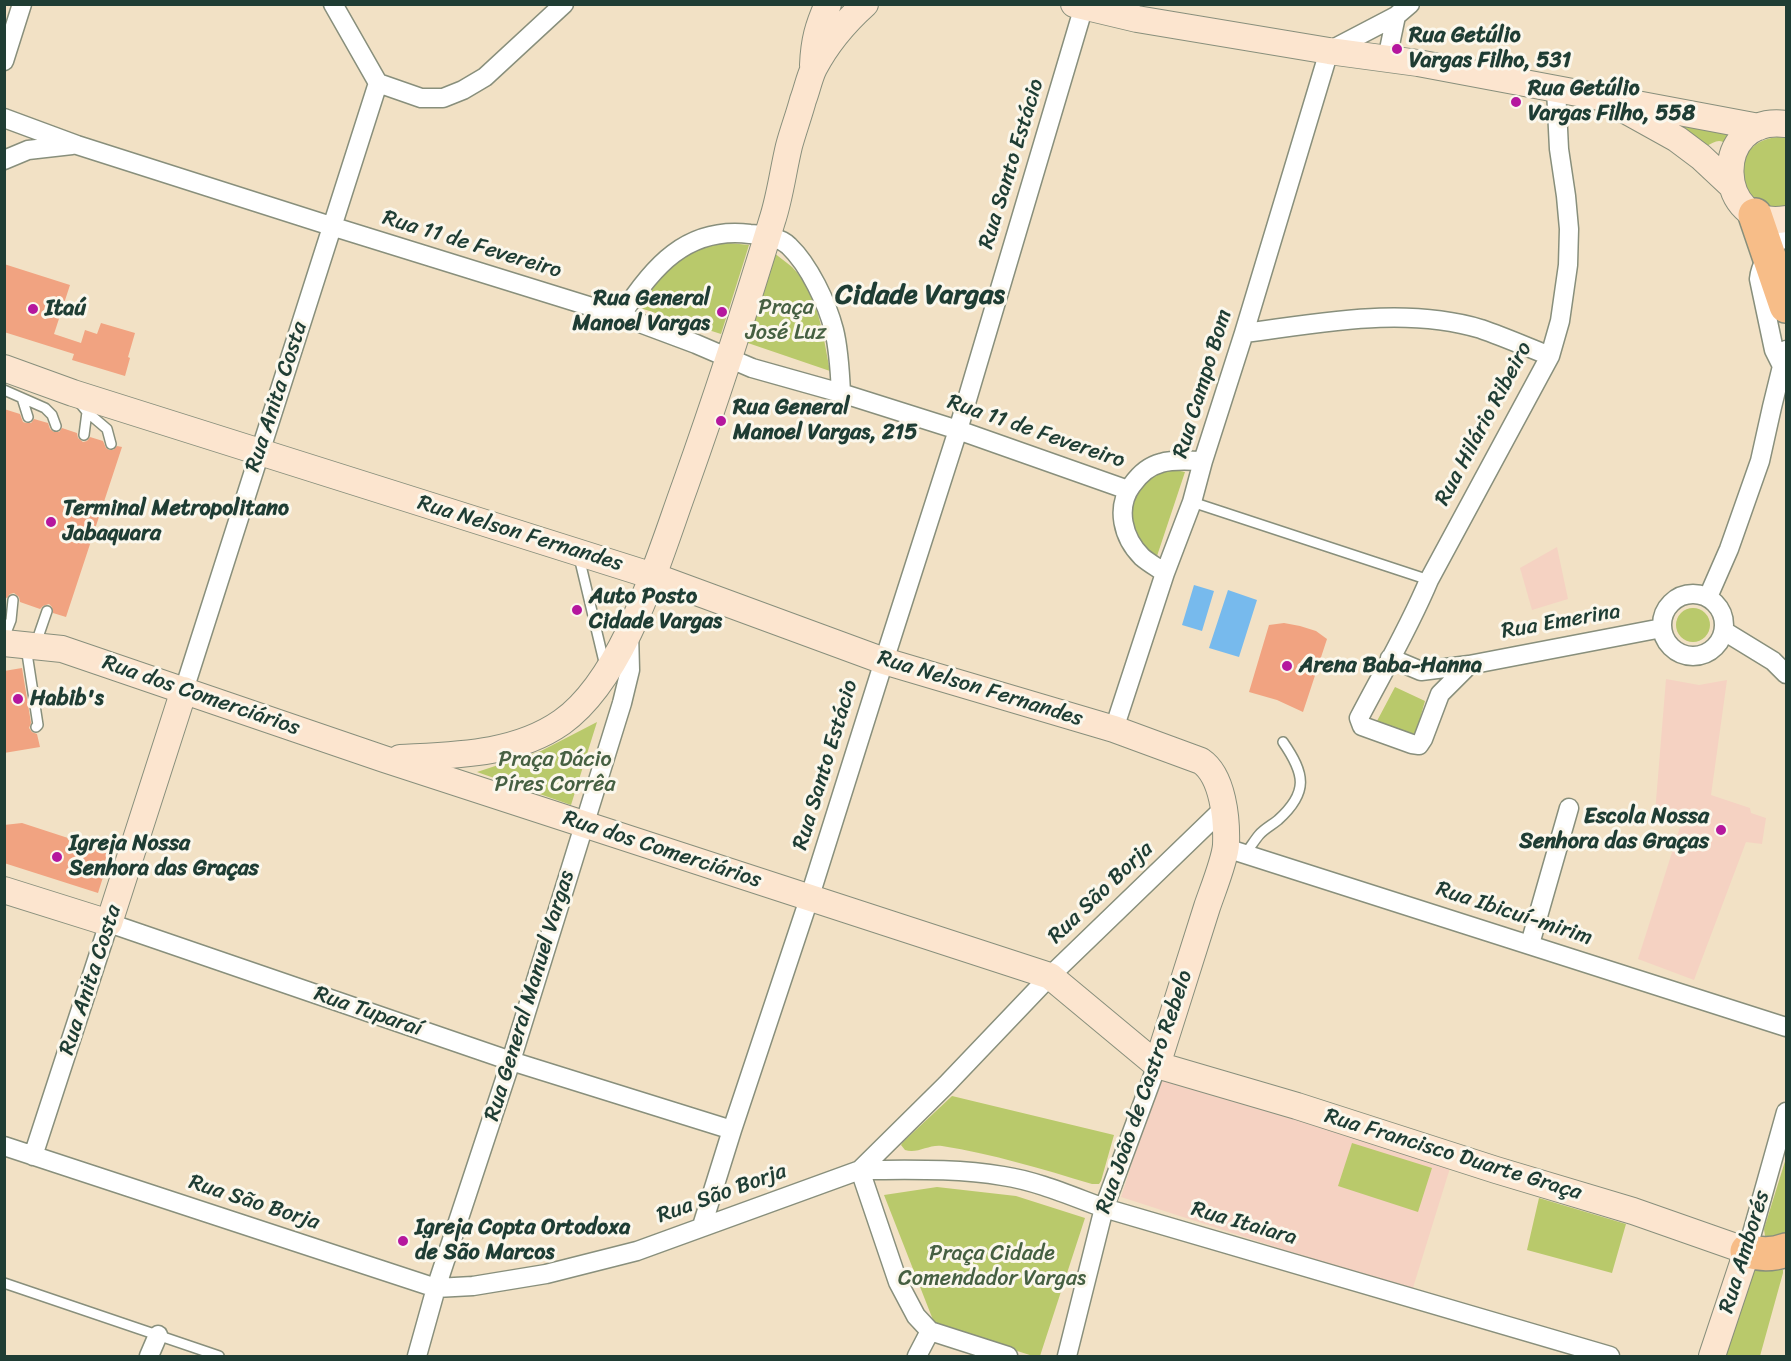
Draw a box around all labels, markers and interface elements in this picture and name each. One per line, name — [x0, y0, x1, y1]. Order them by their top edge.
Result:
place label: Rua Getúlio Vargas Filho, 531 — [1409, 23, 1571, 74]
marker: Rua Getúlio Vargas Filho, 531 — [1390, 42, 1404, 56]
street label: Rua Santo Estácio — [974, 76, 1050, 252]
place label: Rua Getúlio Vargas Filho, 558 — [1528, 76, 1695, 128]
marker: Rua Getúlio Vargas Filho, 558 — [1509, 95, 1523, 109]
street label: Rua 11 de Fevereiro — [379, 205, 565, 285]
district label: Cidade Vargas — [835, 279, 1005, 313]
place label: Rua General Manoel Vargas — [573, 286, 710, 338]
park label: Praça José Luz — [745, 295, 827, 346]
place label: Itaú — [45, 296, 86, 322]
marker: Itaú — [26, 302, 40, 316]
marker: Rua General Manoel Vargas — [715, 305, 729, 319]
street label: Rua Campo Bom — [1168, 306, 1238, 462]
street label: Rua Anita Costa — [240, 319, 314, 475]
street label: Rua Hilário Ribeiro — [1430, 338, 1538, 510]
street label: Rua 11 de Fevereiro — [944, 389, 1128, 475]
place label: Rua General Manoel Vargas, 215 — [733, 395, 918, 446]
marker: Rua General Manoel Vargas, 215 — [714, 414, 728, 428]
street label: Rua Nelson Fernandes — [414, 490, 626, 578]
place label: Terminal Metropolitano Jabaquara — [63, 496, 289, 548]
marker: Terminal Metropolitano Jabaquara — [44, 515, 58, 529]
place label: Auto Posto Cidade Vargas — [589, 584, 722, 636]
street label: Rua Emerina — [1499, 599, 1623, 645]
marker: Auto Posto Cidade Vargas — [570, 603, 584, 617]
street label: Rua Nelson Fernandes — [874, 645, 1086, 733]
street label: Rua dos Comerciários — [99, 650, 303, 742]
place label: Arena Baba-Hanna — [1299, 653, 1482, 679]
marker: Arena Baba-Hanna — [1280, 659, 1294, 673]
street label: Rua Santo Estácio — [788, 677, 864, 853]
place label: Habib's — [30, 686, 104, 712]
marker: Habib's — [11, 692, 25, 706]
park label: Praça Dácio Píres Corrêa — [495, 747, 615, 798]
place label: Escola Nossa Senhora das Graças — [1519, 804, 1709, 855]
street label: Rua dos Comerciários — [559, 805, 765, 895]
marker: Escola Nossa Senhora das Graças — [1714, 823, 1728, 837]
place label: Igreja Nossa Senhora das Graças — [69, 831, 259, 882]
street label: Rua São Borja — [1043, 836, 1159, 950]
marker: Igreja Nossa Senhora das Graças — [50, 850, 64, 864]
street label: Rua General Manuel Vargas — [479, 868, 581, 1124]
street label: Rua Ibicuí-mirim — [1433, 876, 1595, 952]
street label: Rua Anita Costa — [54, 902, 128, 1058]
street label: Rua João de Castro Rebelo — [1091, 967, 1199, 1217]
street label: Rua Tuparaí — [310, 981, 426, 1043]
street label: Rua Francisco Duarte Graça — [1321, 1103, 1585, 1207]
street label: Rua São Borja — [654, 1158, 790, 1230]
street label: Rua São Borja — [185, 1169, 323, 1237]
street label: Rua Amborés — [1714, 1188, 1776, 1316]
street label: Rua Itaiara — [1188, 1196, 1300, 1252]
place label: Igreja Copta Ortodoxa de São Marcos — [415, 1215, 630, 1266]
marker: Igreja Copta Ortodoxa de São Marcos — [396, 1234, 410, 1248]
park label: Praça Cidade Comendador Vargas — [898, 1241, 1086, 1292]

